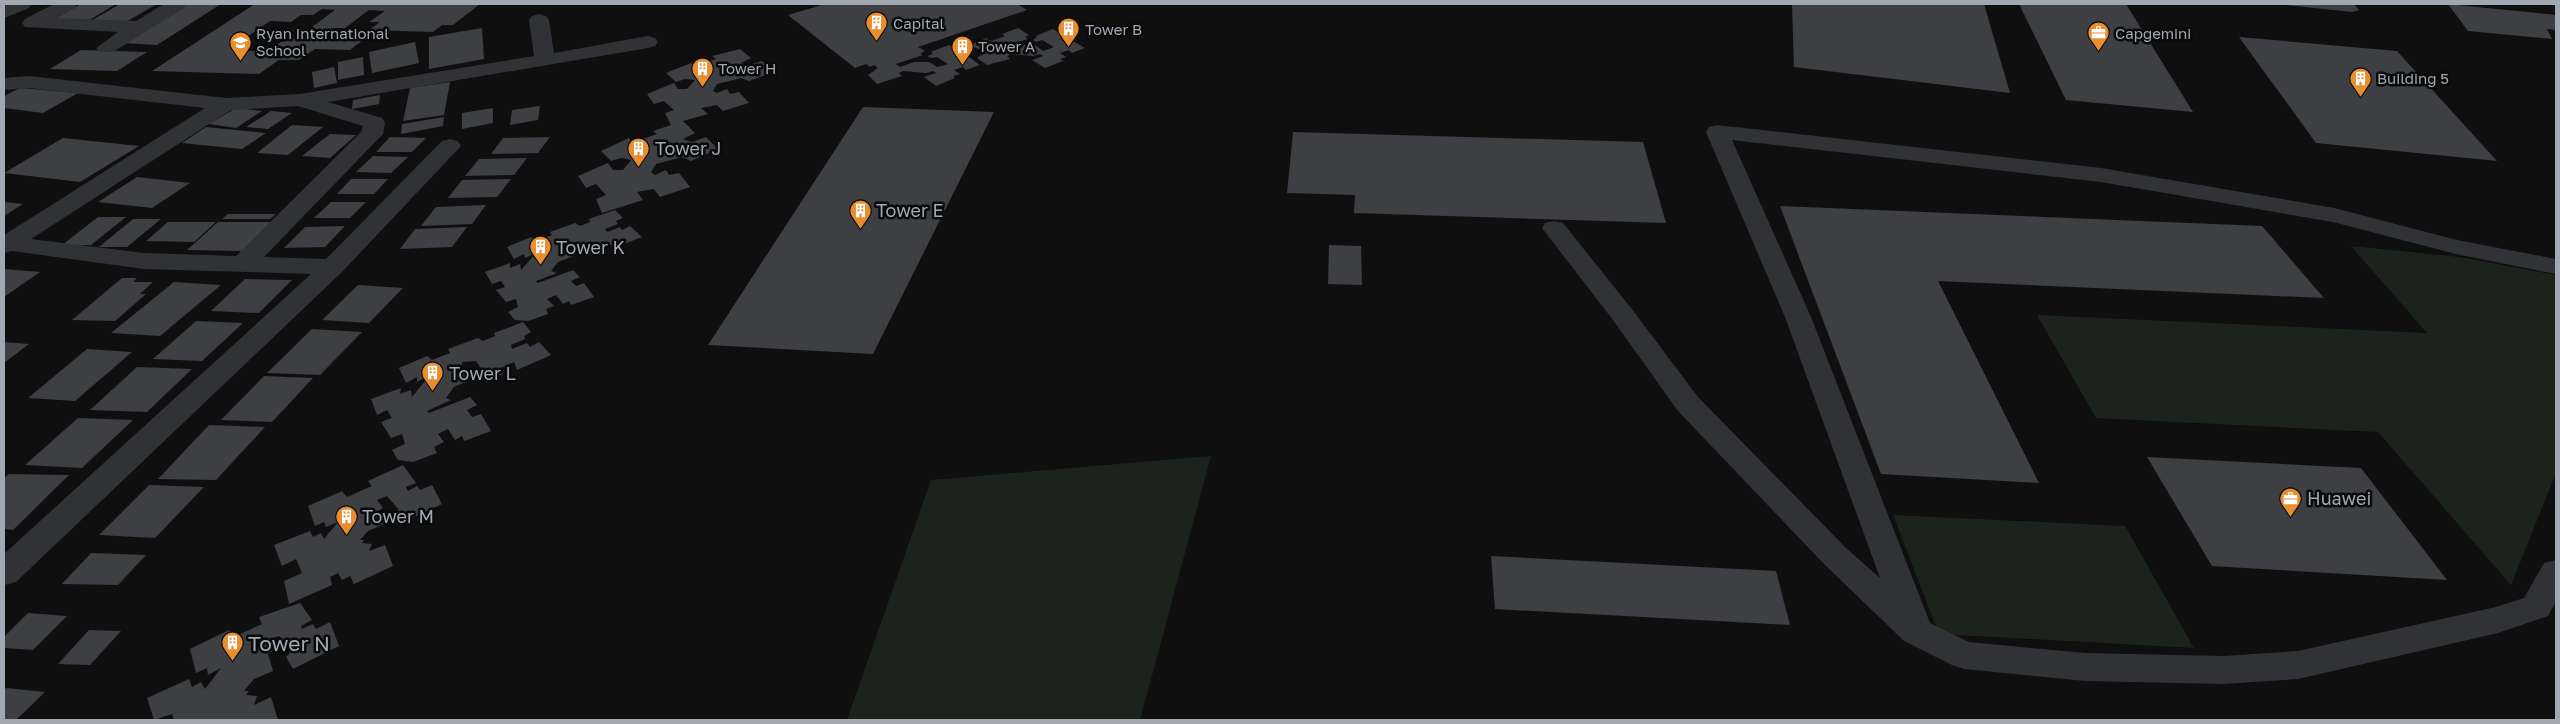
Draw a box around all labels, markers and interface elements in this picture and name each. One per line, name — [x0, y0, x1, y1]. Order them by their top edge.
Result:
building icon: Capital — [865, 11, 889, 42]
place label: Capital — [893, 14, 944, 32]
building icon: Tower B — [1057, 17, 1081, 48]
place label: Tower B — [1085, 20, 1142, 38]
office icon: Capgemini — [2087, 21, 2111, 52]
place label: Ryan International School — [256, 24, 389, 59]
place label: Capgemini — [2115, 24, 2191, 42]
school or university icon: Ryan International School — [228, 30, 252, 61]
building icon: Tower A — [950, 34, 974, 65]
place label: Tower A — [978, 37, 1035, 55]
building icon: Tower H — [690, 56, 714, 87]
place label: Tower H — [718, 59, 777, 77]
building icon: Building 5 — [2349, 66, 2373, 97]
place label: Building 5 — [2377, 69, 2449, 87]
building icon: Tower J — [627, 136, 651, 167]
place label: Tower J — [655, 137, 722, 159]
building icon: Tower E — [848, 198, 872, 229]
place label: Tower E — [876, 199, 944, 221]
building icon: Tower K — [528, 235, 552, 266]
place label: Tower K — [556, 236, 625, 258]
building icon: Tower L — [421, 361, 445, 392]
place label: Tower L — [449, 362, 516, 384]
office icon: Huawei — [2279, 486, 2303, 517]
place label: Huawei — [2307, 487, 2371, 509]
building icon: Tower M — [334, 504, 358, 535]
place label: Tower M — [362, 505, 434, 527]
place label: Tower N — [248, 630, 330, 656]
building icon: Tower N — [220, 631, 244, 662]

